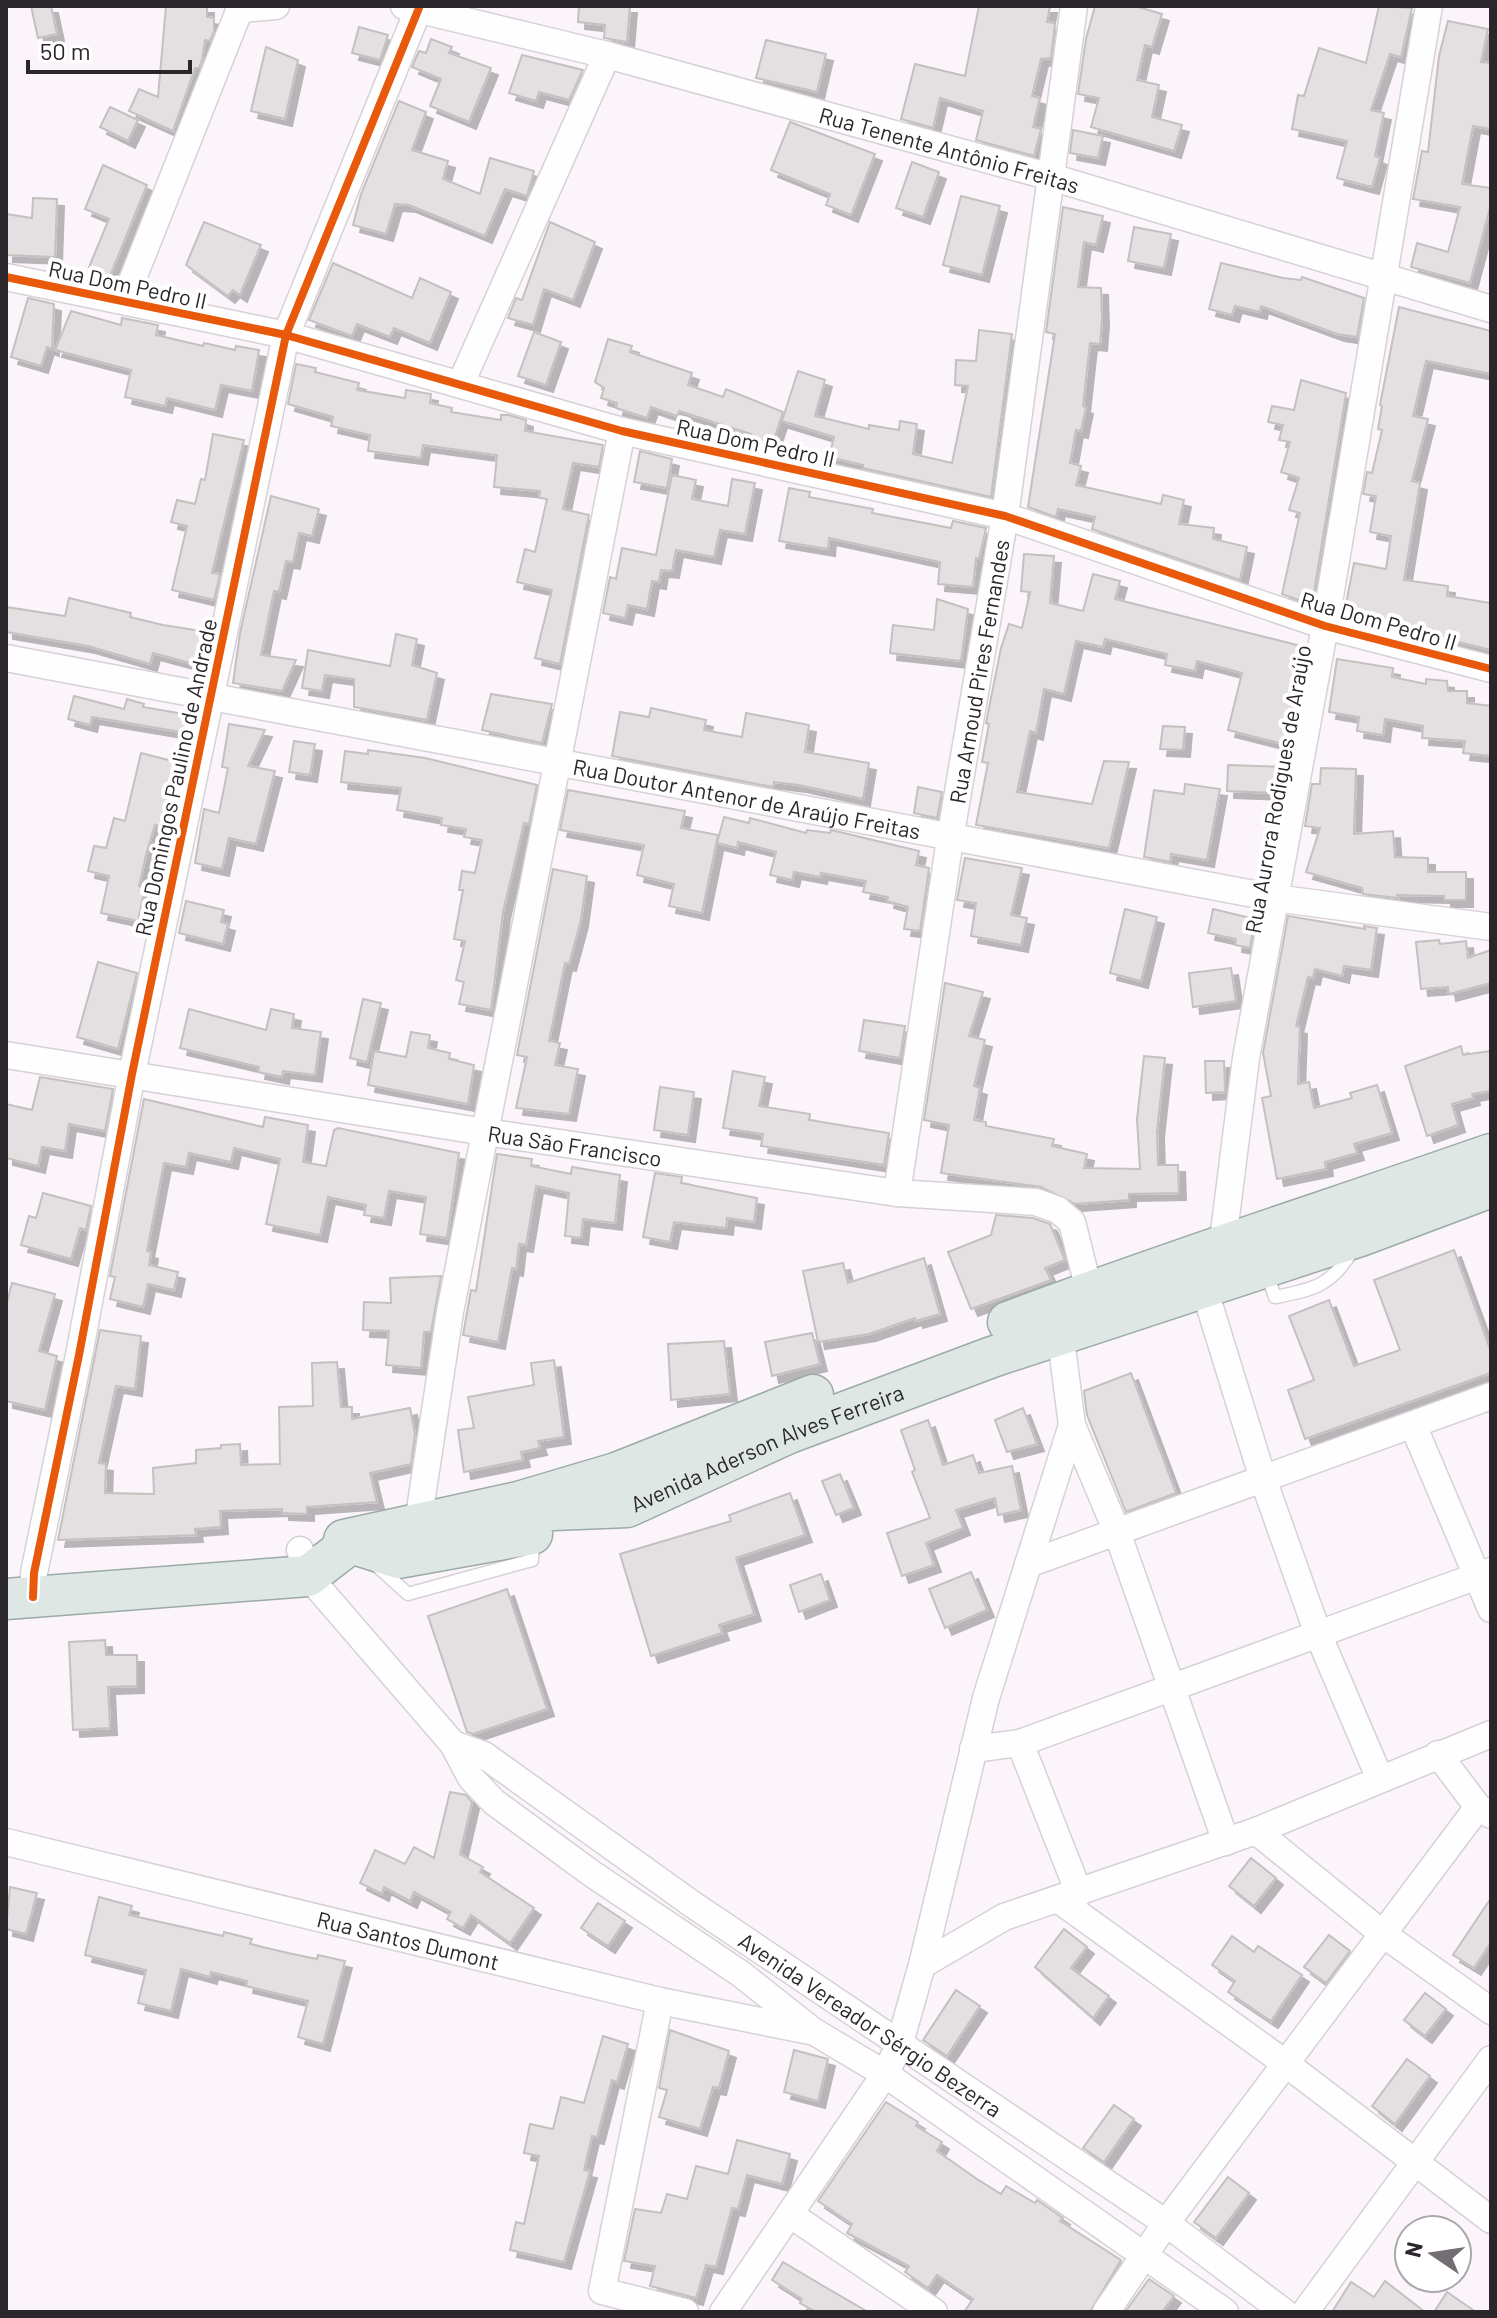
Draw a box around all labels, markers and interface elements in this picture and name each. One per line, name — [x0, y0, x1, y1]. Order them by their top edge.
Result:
scale bar — [28, 24, 190, 74]
text: 50 m — [40, 36, 91, 65]
street label: Rua Tenente Antônio Freitas — [816, 101, 1083, 198]
street label: Rua Dom Pedro II — [46, 255, 210, 313]
street label: Rua Dom Pedro II — [674, 413, 838, 471]
street label: Rua Arnoud Pires Fernandes — [943, 537, 1014, 805]
street label: Rua Dom Pedro II — [1298, 585, 1460, 655]
street label: Rua Domingos Paulino de Andrade — [129, 616, 221, 938]
street label: Rua Aurora Rodigues de Araújo — [1239, 643, 1315, 935]
street label: Rua Doutor Antenor de Araújo Freitas — [571, 753, 923, 844]
street label: Rua São Francisco — [486, 1120, 664, 1171]
street label: Avenida Aderson Alves Ferreira — [626, 1378, 907, 1517]
street label: Rua Santos Dumont — [315, 1905, 502, 1974]
street label: Avenida Vereador Sérgio Bezerra — [734, 1927, 1007, 2122]
north arrow — [1393, 2214, 1473, 2294]
text: N — [1398, 2239, 1427, 2259]

